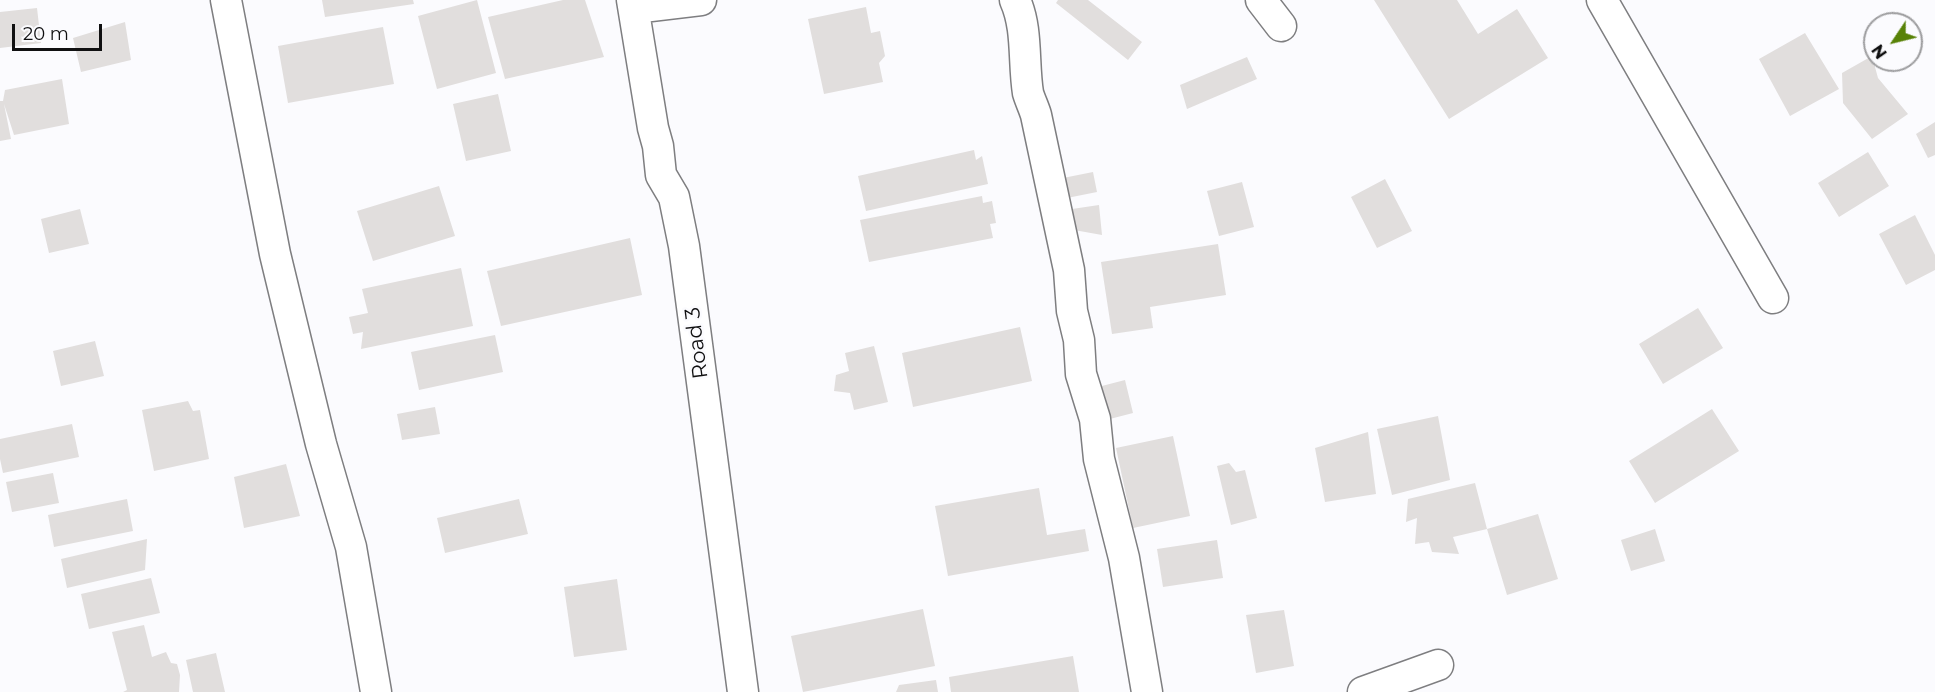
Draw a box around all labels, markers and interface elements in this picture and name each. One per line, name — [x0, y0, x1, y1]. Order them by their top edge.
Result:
scale bar — [15, 12, 105, 50]
north arrow — [1863, 12, 1923, 72]
text: 20 m — [23, 23, 69, 45]
text: N — [1868, 41, 1891, 62]
street label: Road 3 — [680, 306, 714, 380]

